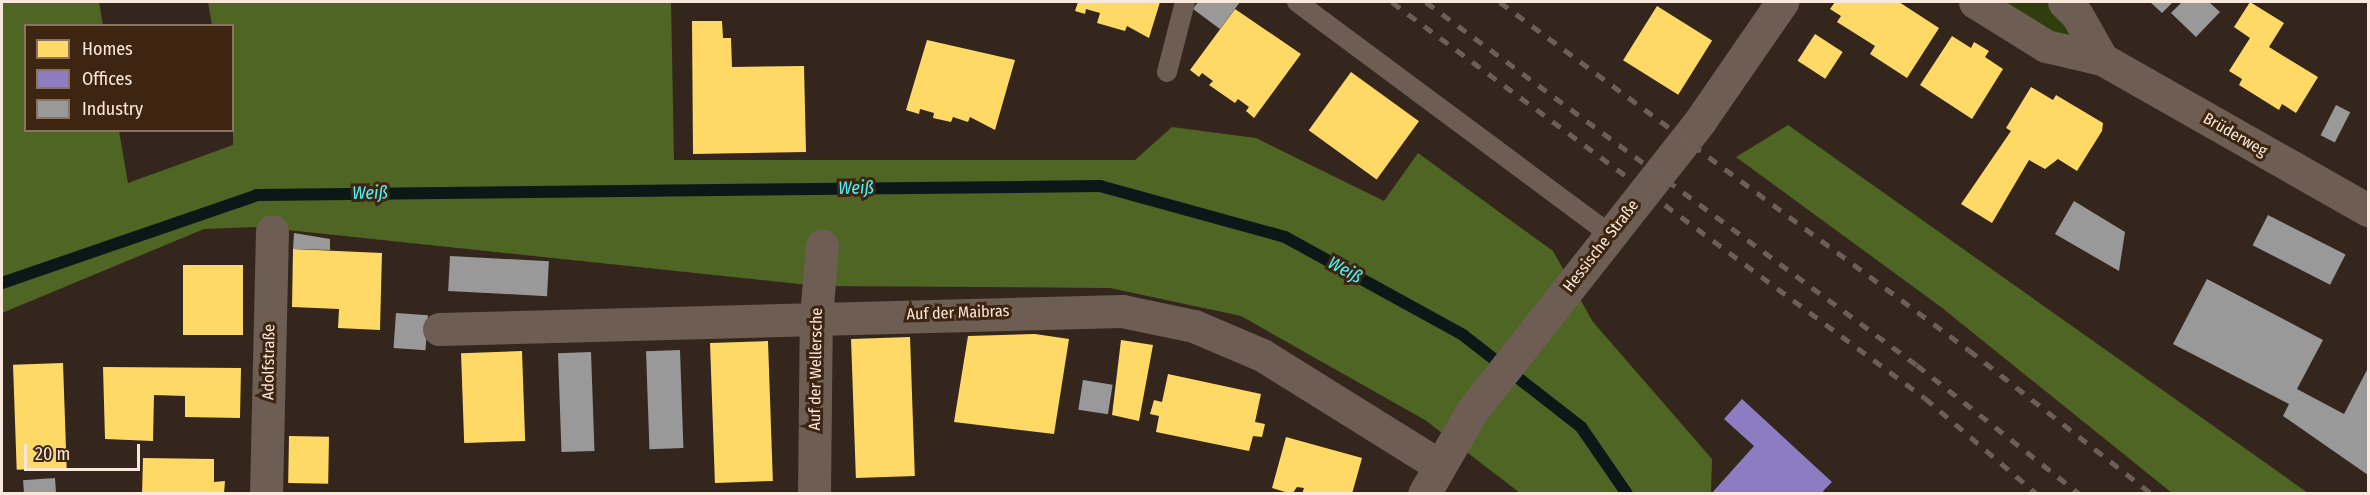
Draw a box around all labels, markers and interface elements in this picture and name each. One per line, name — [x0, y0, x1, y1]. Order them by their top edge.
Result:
legend — [24, 24, 234, 132]
text: Homes — [82, 38, 133, 60]
text: Offices — [82, 68, 132, 90]
text: Industry — [82, 98, 143, 120]
street label: Brüderweg — [2200, 109, 2270, 161]
water label: Weiß — [838, 177, 874, 199]
water label: Weiß — [352, 182, 388, 204]
street label: Hessische Straße — [1559, 196, 1643, 296]
water label: Weiß — [1324, 252, 1366, 288]
street label: Auf der Maibras — [906, 302, 1010, 324]
street label: Auf der Wellersche — [805, 308, 827, 430]
street label: Adolfstraße — [259, 324, 279, 400]
scale bar — [27, 432, 142, 470]
text: 20 m — [35, 443, 70, 465]

